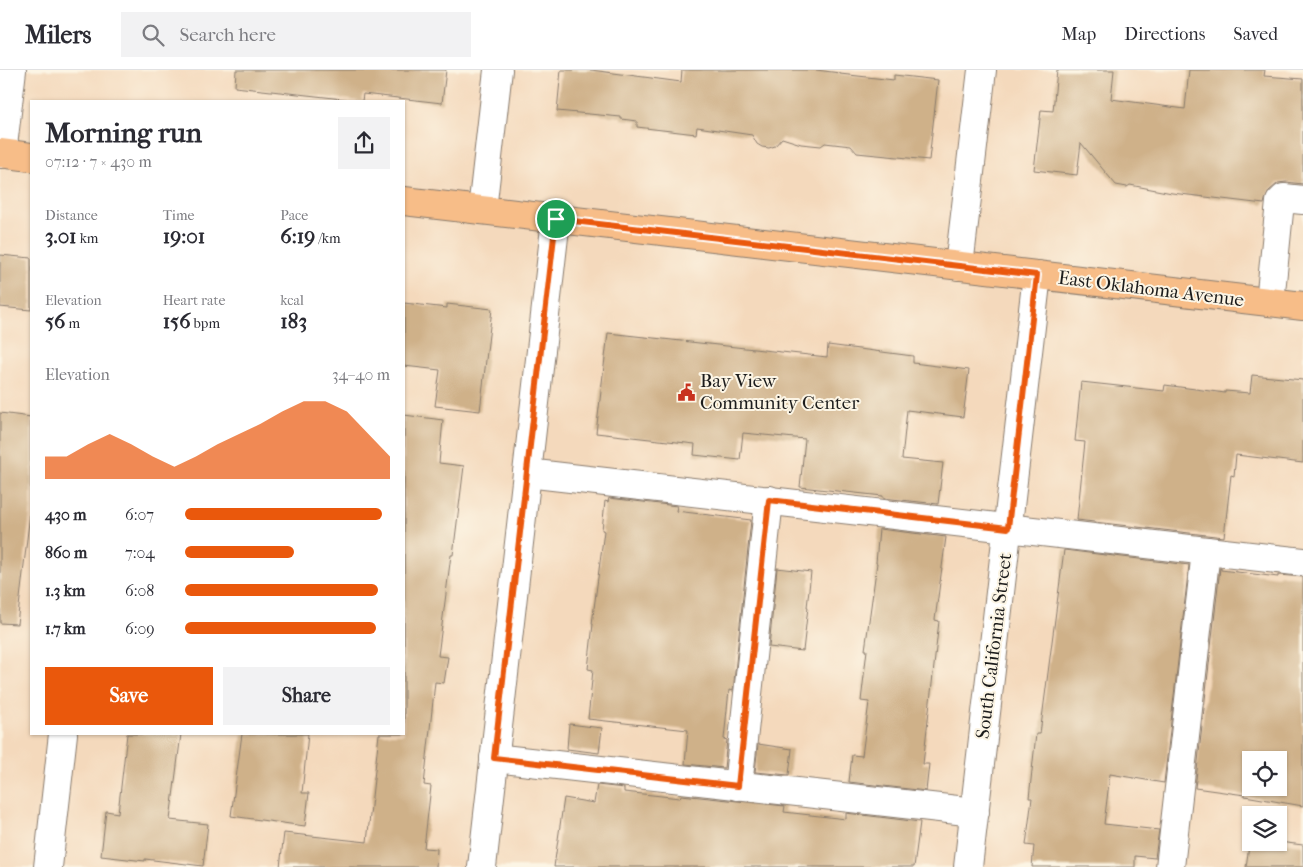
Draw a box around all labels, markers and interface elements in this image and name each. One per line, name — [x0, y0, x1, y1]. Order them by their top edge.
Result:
search box — [121, 12, 471, 57]
text: Milers — [25, 21, 91, 49]
icon: search — [139, 21, 167, 49]
text: Search here — [179, 24, 276, 46]
text: Map — [1062, 24, 1096, 45]
text: Directions — [1124, 24, 1205, 45]
text: Saved — [1233, 24, 1278, 45]
text: Morning run — [45, 116, 202, 149]
button: share — [338, 117, 390, 169]
text: 07:12 · 7 × 430 m — [45, 152, 152, 171]
pin — [535, 198, 577, 240]
icon: arrive — [542, 205, 570, 233]
text: Distance — [45, 207, 98, 224]
text: Time — [163, 207, 194, 224]
text: Pace — [280, 207, 308, 224]
text: 3.01 — [45, 224, 77, 248]
text: 19:01 — [163, 224, 205, 248]
text: 6:19 — [280, 224, 315, 248]
text: km — [77, 230, 98, 247]
text: /km — [315, 230, 341, 247]
street label: East Oklahoma Avenue — [1057, 267, 1245, 311]
text: Elevation — [45, 292, 102, 309]
text: Heart rate — [163, 292, 225, 309]
text: kcal — [280, 292, 304, 309]
text: 56 — [45, 309, 65, 333]
text: 156 — [163, 309, 191, 333]
text: 183 — [280, 309, 307, 333]
text: m — [65, 315, 80, 332]
text: bpm — [191, 315, 220, 332]
text: Elevation — [45, 365, 110, 384]
text: 34–40 m — [332, 365, 390, 384]
place label: Bay View Community Center — [700, 370, 860, 414]
public building icon: Bay View Community Center — [676, 382, 696, 402]
text: 430 m — [45, 505, 87, 524]
text: 6:07 — [125, 505, 154, 524]
text: 860 m — [45, 543, 87, 562]
text: 7:04 — [125, 543, 155, 562]
street label: South California Street — [972, 552, 1016, 740]
text: 1.3 km — [45, 581, 85, 600]
text: 6:08 — [125, 581, 154, 600]
text: 1.7 km — [45, 619, 86, 638]
text: 6:09 — [125, 619, 155, 638]
button: Save — [45, 667, 213, 725]
button: Share — [223, 667, 390, 725]
map controls — [1242, 751, 1287, 851]
button: locate — [1242, 751, 1287, 796]
button: layers — [1242, 806, 1287, 851]

